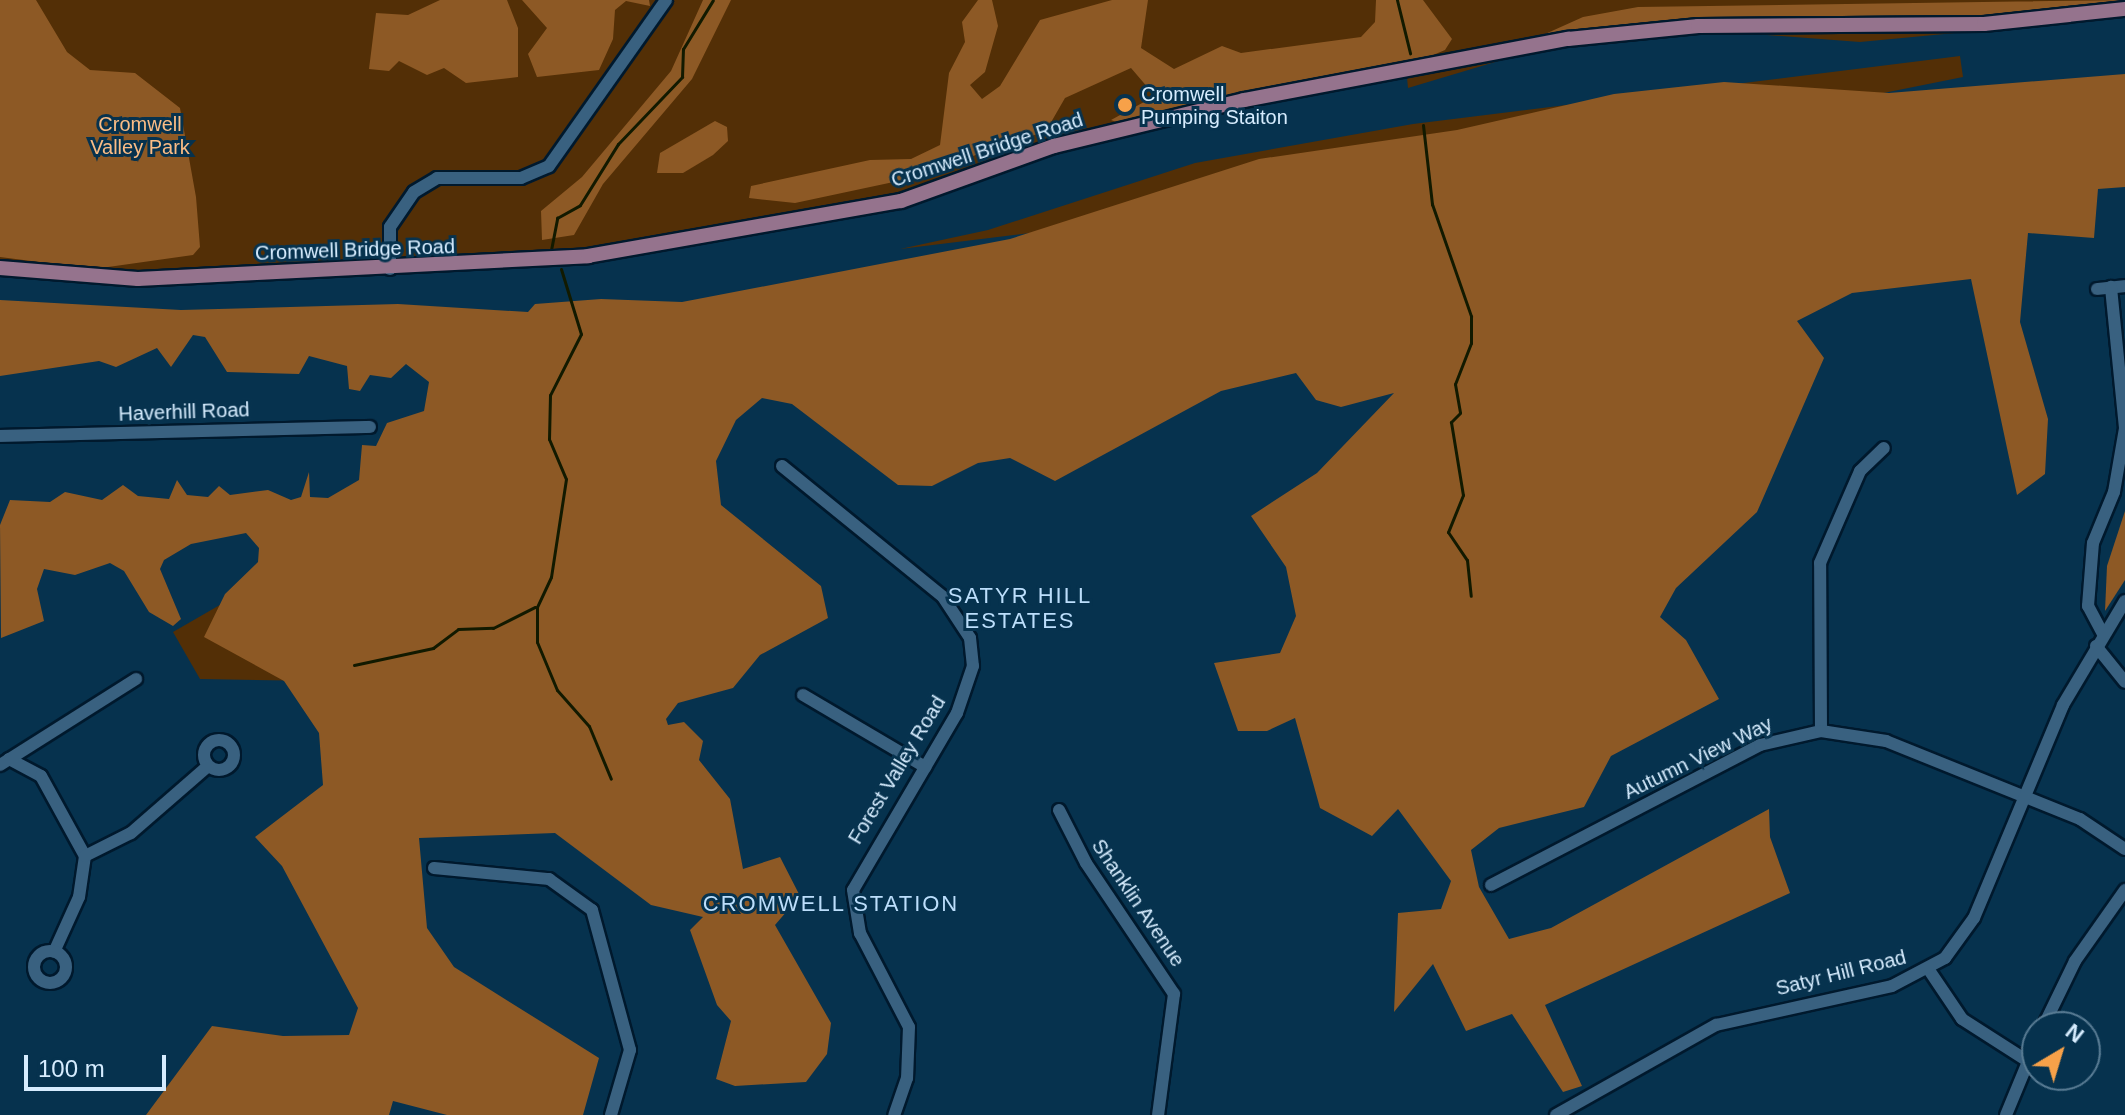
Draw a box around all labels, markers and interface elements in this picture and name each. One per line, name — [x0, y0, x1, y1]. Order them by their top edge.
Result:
place label: Cromwell Pumping Staiton — [1141, 82, 1288, 129]
marker: Cromwell Pumping Staiton — [1116, 96, 1134, 114]
street label: Cromwell Bridge Road — [888, 108, 1086, 192]
park label: Cromwell Valley Park — [90, 112, 190, 159]
street label: Cromwell Bridge Road — [255, 235, 455, 265]
street label: Haverhill Road — [118, 398, 250, 426]
district label: SATYR HILL ESTATES — [948, 582, 1092, 634]
street label: Forest Valley Road — [843, 692, 951, 848]
street label: Autumn View Way — [1620, 712, 1776, 804]
street label: Shanklin Avenue — [1086, 834, 1190, 972]
district label: CROMWELL STATION — [702, 891, 960, 917]
street label: Satyr Hill Road — [1773, 945, 1909, 1001]
north arrow — [2021, 1011, 2101, 1091]
text: N — [2061, 1019, 2089, 1048]
scale bar — [28, 1039, 170, 1089]
text: 100 m — [38, 1055, 105, 1082]

